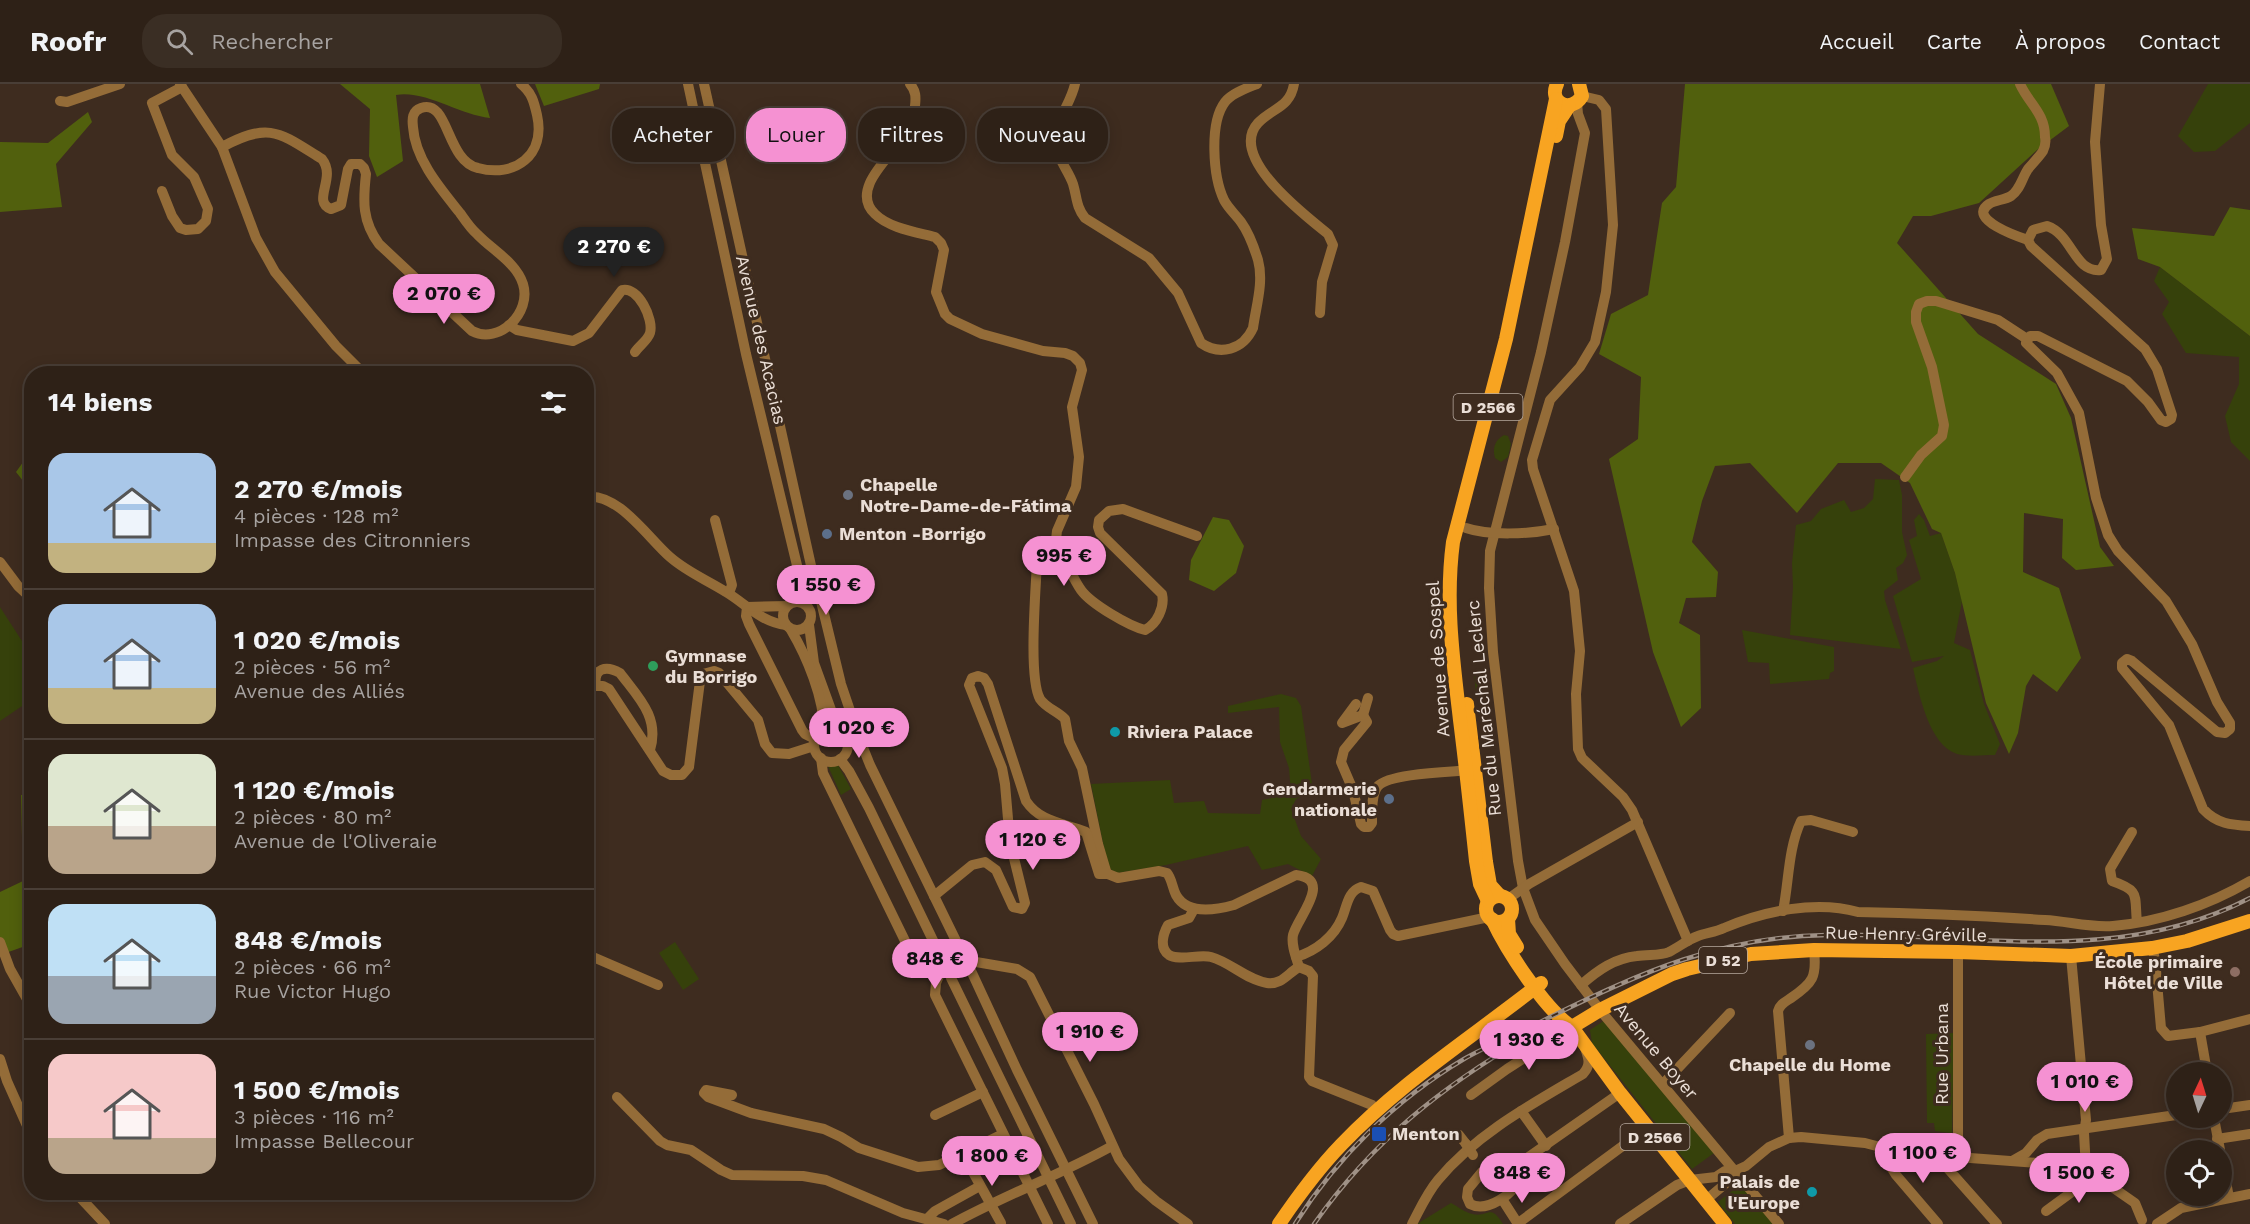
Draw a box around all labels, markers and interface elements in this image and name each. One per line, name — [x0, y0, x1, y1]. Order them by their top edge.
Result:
search box — [142, 14, 562, 68]
text: Roofr — [30, 25, 106, 58]
icon: search — [163, 25, 196, 58]
text: Rechercher — [211, 29, 333, 54]
text: Accueil — [1819, 29, 1894, 54]
text: Carte — [1927, 29, 1982, 54]
text: À propos — [2015, 29, 2106, 54]
text: Contact — [2139, 29, 2220, 54]
chip: Acheter — [612, 108, 734, 162]
chip: Louer — [746, 108, 846, 162]
chip: Filtres — [858, 108, 965, 162]
chip: Nouveau — [977, 108, 1108, 162]
pin: 2 270 € — [559, 227, 669, 278]
text: 2 270 € — [577, 234, 651, 258]
street label: Avenue des Acacias — [732, 253, 791, 426]
pin: 2 070 € — [389, 274, 499, 325]
text: 2 070 € — [407, 281, 481, 305]
icon: filters — [537, 386, 570, 419]
text: 14 biens — [48, 387, 152, 417]
road number: D 2566 — [1454, 394, 1522, 420]
text: 2 270 €/mois — [234, 474, 402, 504]
place label: Chapelle Notre-Dame-de-Fátima — [860, 474, 1072, 516]
icon: home — [96, 477, 168, 549]
marker: Chapelle Notre-Dame-de-Fátima — [841, 488, 855, 502]
text: 4 pièces · 128 m² — [234, 504, 398, 528]
place label: Menton -Borrigo — [839, 523, 986, 544]
marker: Menton -Borrigo — [820, 527, 834, 541]
text: Impasse des Citronniers — [234, 528, 471, 552]
pin: 995 € — [1022, 536, 1106, 587]
text: 995 € — [1036, 543, 1092, 567]
pin: 1 550 € — [771, 565, 881, 616]
text: 1 550 € — [791, 572, 861, 596]
street label: Avenue de Sospel — [1422, 580, 1453, 738]
street label: Rue du Maréchal Leclerc — [1462, 599, 1505, 817]
text: 1 020 €/mois — [234, 625, 400, 655]
icon: home — [96, 628, 168, 700]
place label: Gymnase du Borrigo — [665, 645, 757, 687]
text: 2 pièces · 56 m² — [234, 655, 390, 679]
marker: Gymnase du Borrigo — [646, 659, 660, 673]
text: Avenue des Alliés — [234, 679, 405, 703]
pin: 1 020 € — [804, 708, 914, 759]
text: 1 020 € — [823, 715, 895, 739]
place label: Riviera Palace — [1127, 721, 1253, 742]
marker: Riviera Palace — [1108, 725, 1122, 739]
text: 1 120 €/mois — [234, 775, 394, 805]
icon: home — [96, 778, 168, 850]
place label: Gendarmerie nationale — [1262, 778, 1377, 820]
marker: Gendarmerie nationale — [1382, 792, 1396, 806]
text: 2 pièces · 80 m² — [234, 805, 391, 829]
pin: 1 120 € — [978, 820, 1088, 871]
text: 1 120 € — [999, 827, 1067, 851]
text: Avenue de l'Oliveraie — [234, 829, 437, 853]
street label: Rue Henry Gréville — [1825, 922, 1987, 945]
text: 848 €/mois — [234, 925, 382, 955]
icon: home — [96, 928, 168, 1000]
pin: 848 € — [893, 939, 977, 990]
text: 848 € — [906, 946, 964, 970]
road number: D 52 — [1699, 947, 1747, 973]
place label: École primaire Hôtel de Ville — [2094, 951, 2223, 993]
text: 2 pièces · 66 m² — [234, 955, 391, 979]
marker: École primaire Hôtel de Ville — [2228, 965, 2242, 979]
text: Rue Victor Hugo — [234, 979, 391, 1003]
street label: Avenue Boyer — [1610, 998, 1703, 1103]
street label: Rue Urbana — [1931, 1003, 1952, 1105]
pin: 1 910 € — [1035, 1012, 1145, 1063]
text: 1 910 € — [1056, 1019, 1124, 1043]
pin: 1 930 € — [1474, 1020, 1584, 1071]
text: 1 930 € — [1494, 1027, 1565, 1051]
marker: Chapelle du Home — [1803, 1038, 1817, 1052]
place label: Chapelle du Home — [1729, 1054, 1891, 1075]
pin: 1 010 € — [2030, 1062, 2140, 1113]
north arrow — [2166, 1062, 2232, 1128]
map controls — [2166, 1062, 2232, 1206]
text: 1 010 € — [2051, 1069, 2119, 1093]
text: 1 500 €/mois — [234, 1075, 400, 1105]
icon: home — [96, 1078, 168, 1150]
text: 3 pièces · 116 m² — [234, 1105, 394, 1129]
place label: Menton — [1392, 1123, 1460, 1144]
road number: D 2566 — [1620, 1124, 1690, 1150]
marker: Menton — [1370, 1125, 1388, 1143]
text: Impasse Bellecour — [234, 1129, 414, 1153]
pin: 1 100 € — [1868, 1133, 1978, 1184]
pin: 1 800 € — [937, 1136, 1047, 1187]
text: 1 100 € — [1889, 1140, 1957, 1164]
button: locate — [2166, 1140, 2232, 1206]
text: 1 800 € — [956, 1143, 1028, 1167]
pin: 848 € — [1480, 1153, 1564, 1204]
pin: 1 500 € — [2024, 1153, 2134, 1204]
text: 848 € — [1493, 1160, 1551, 1184]
text: 1 500 € — [2043, 1160, 2115, 1184]
place label: Palais de l'Europe — [1719, 1171, 1800, 1213]
marker: Palais de l'Europe — [1805, 1185, 1819, 1199]

